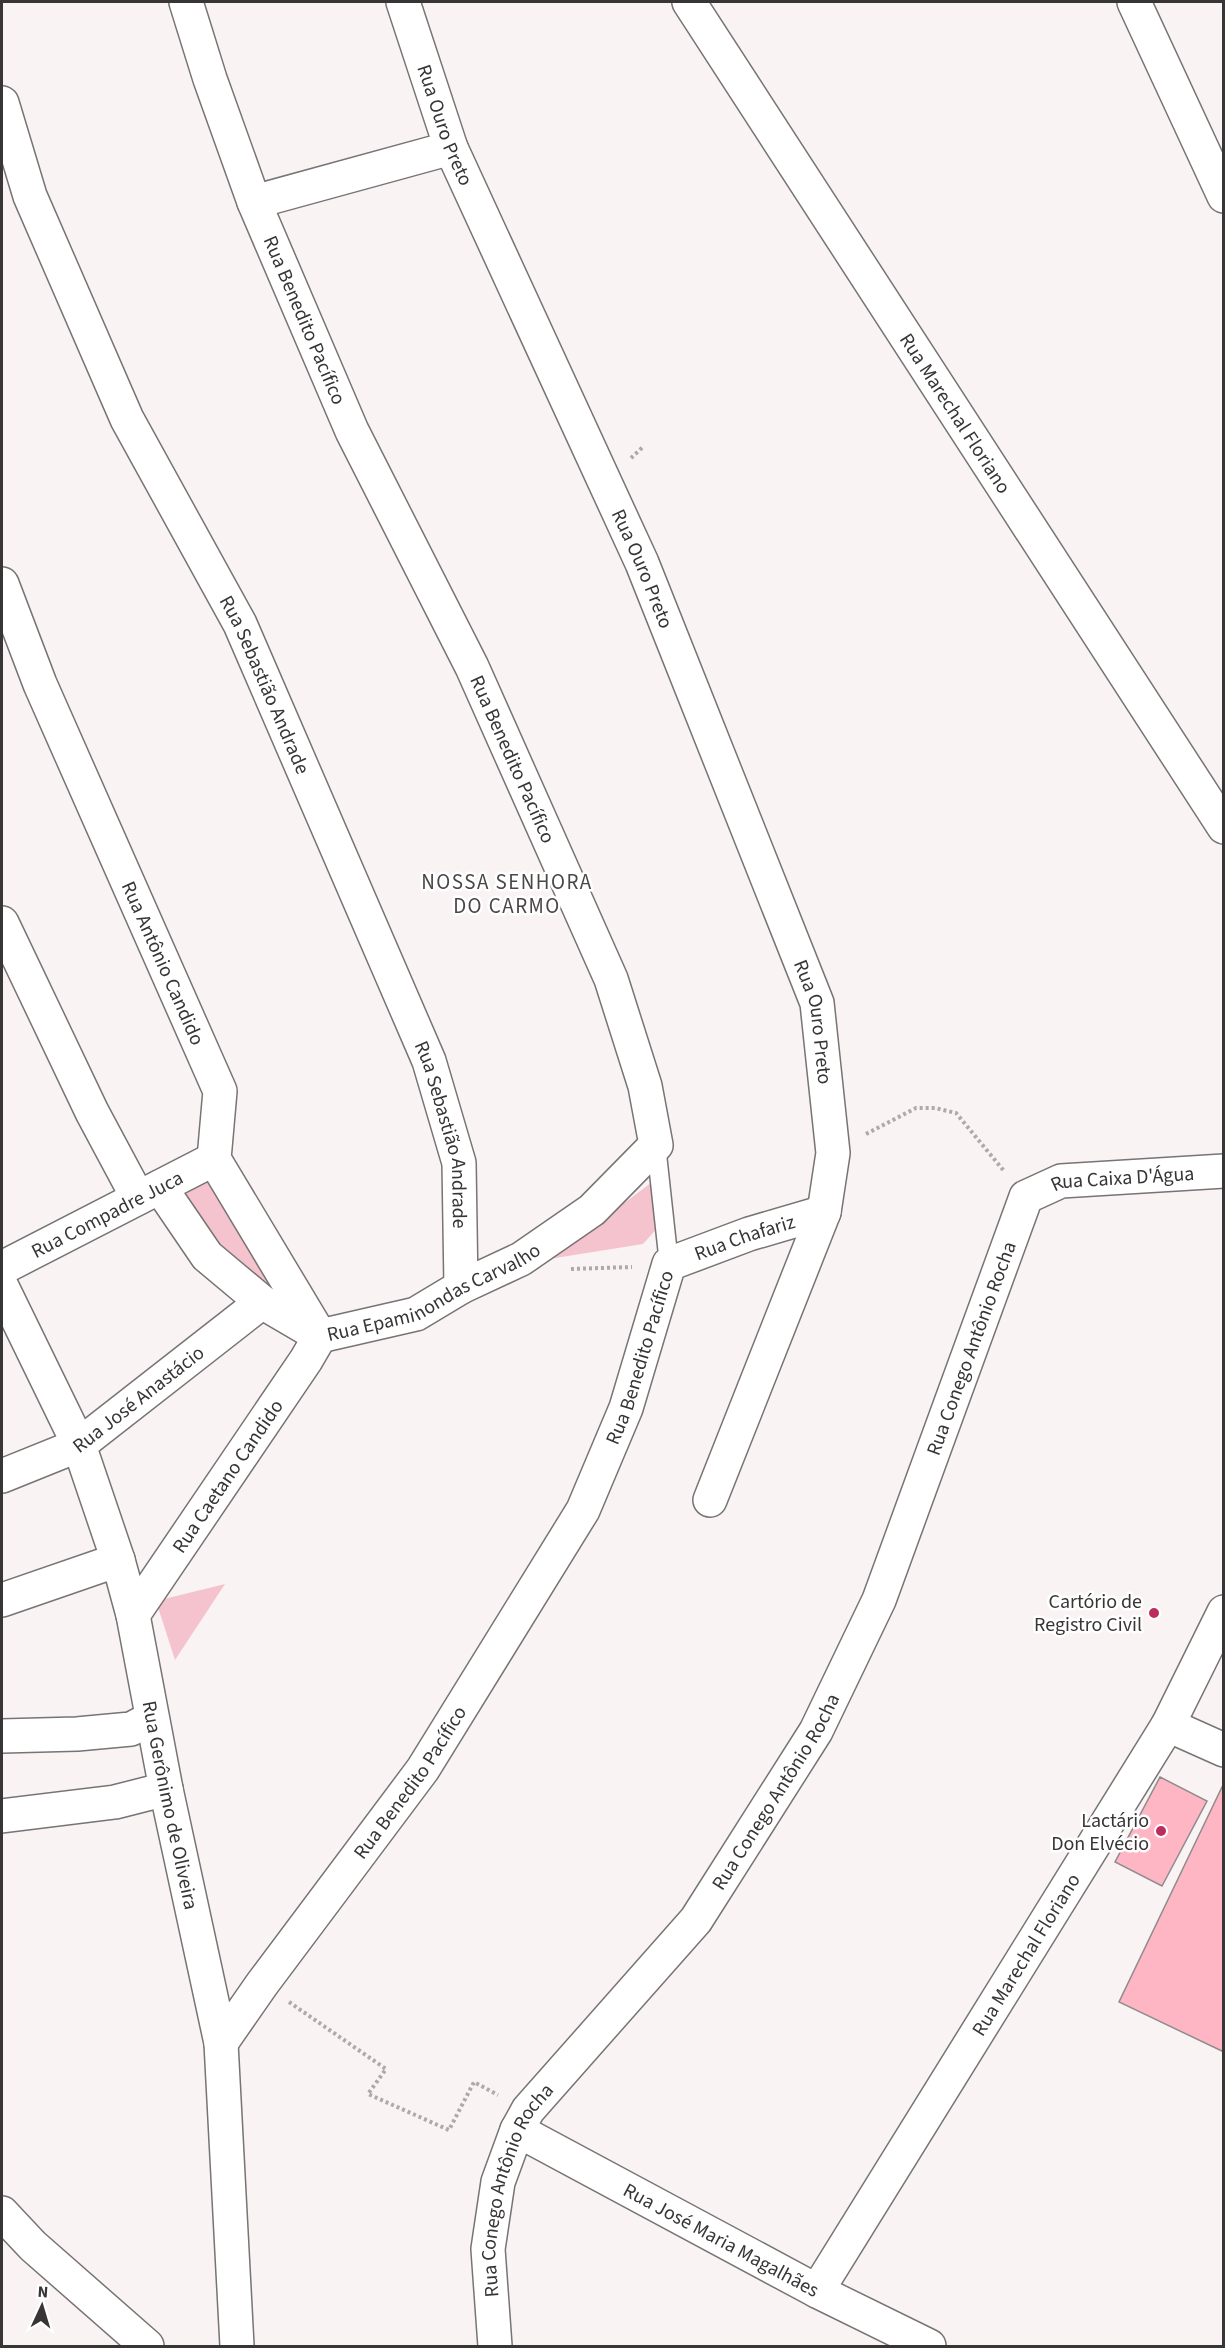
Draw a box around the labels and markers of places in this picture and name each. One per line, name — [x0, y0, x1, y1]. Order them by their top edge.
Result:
place label: Cartório de Registro Civil — [1034, 1588, 1142, 1639]
marker: Cartório de Registro Civil — [1147, 1606, 1161, 1620]
place label: Lactário Don Elvécio — [1051, 1807, 1149, 1858]
marker: Lactário Don Elvécio — [1154, 1824, 1168, 1838]

